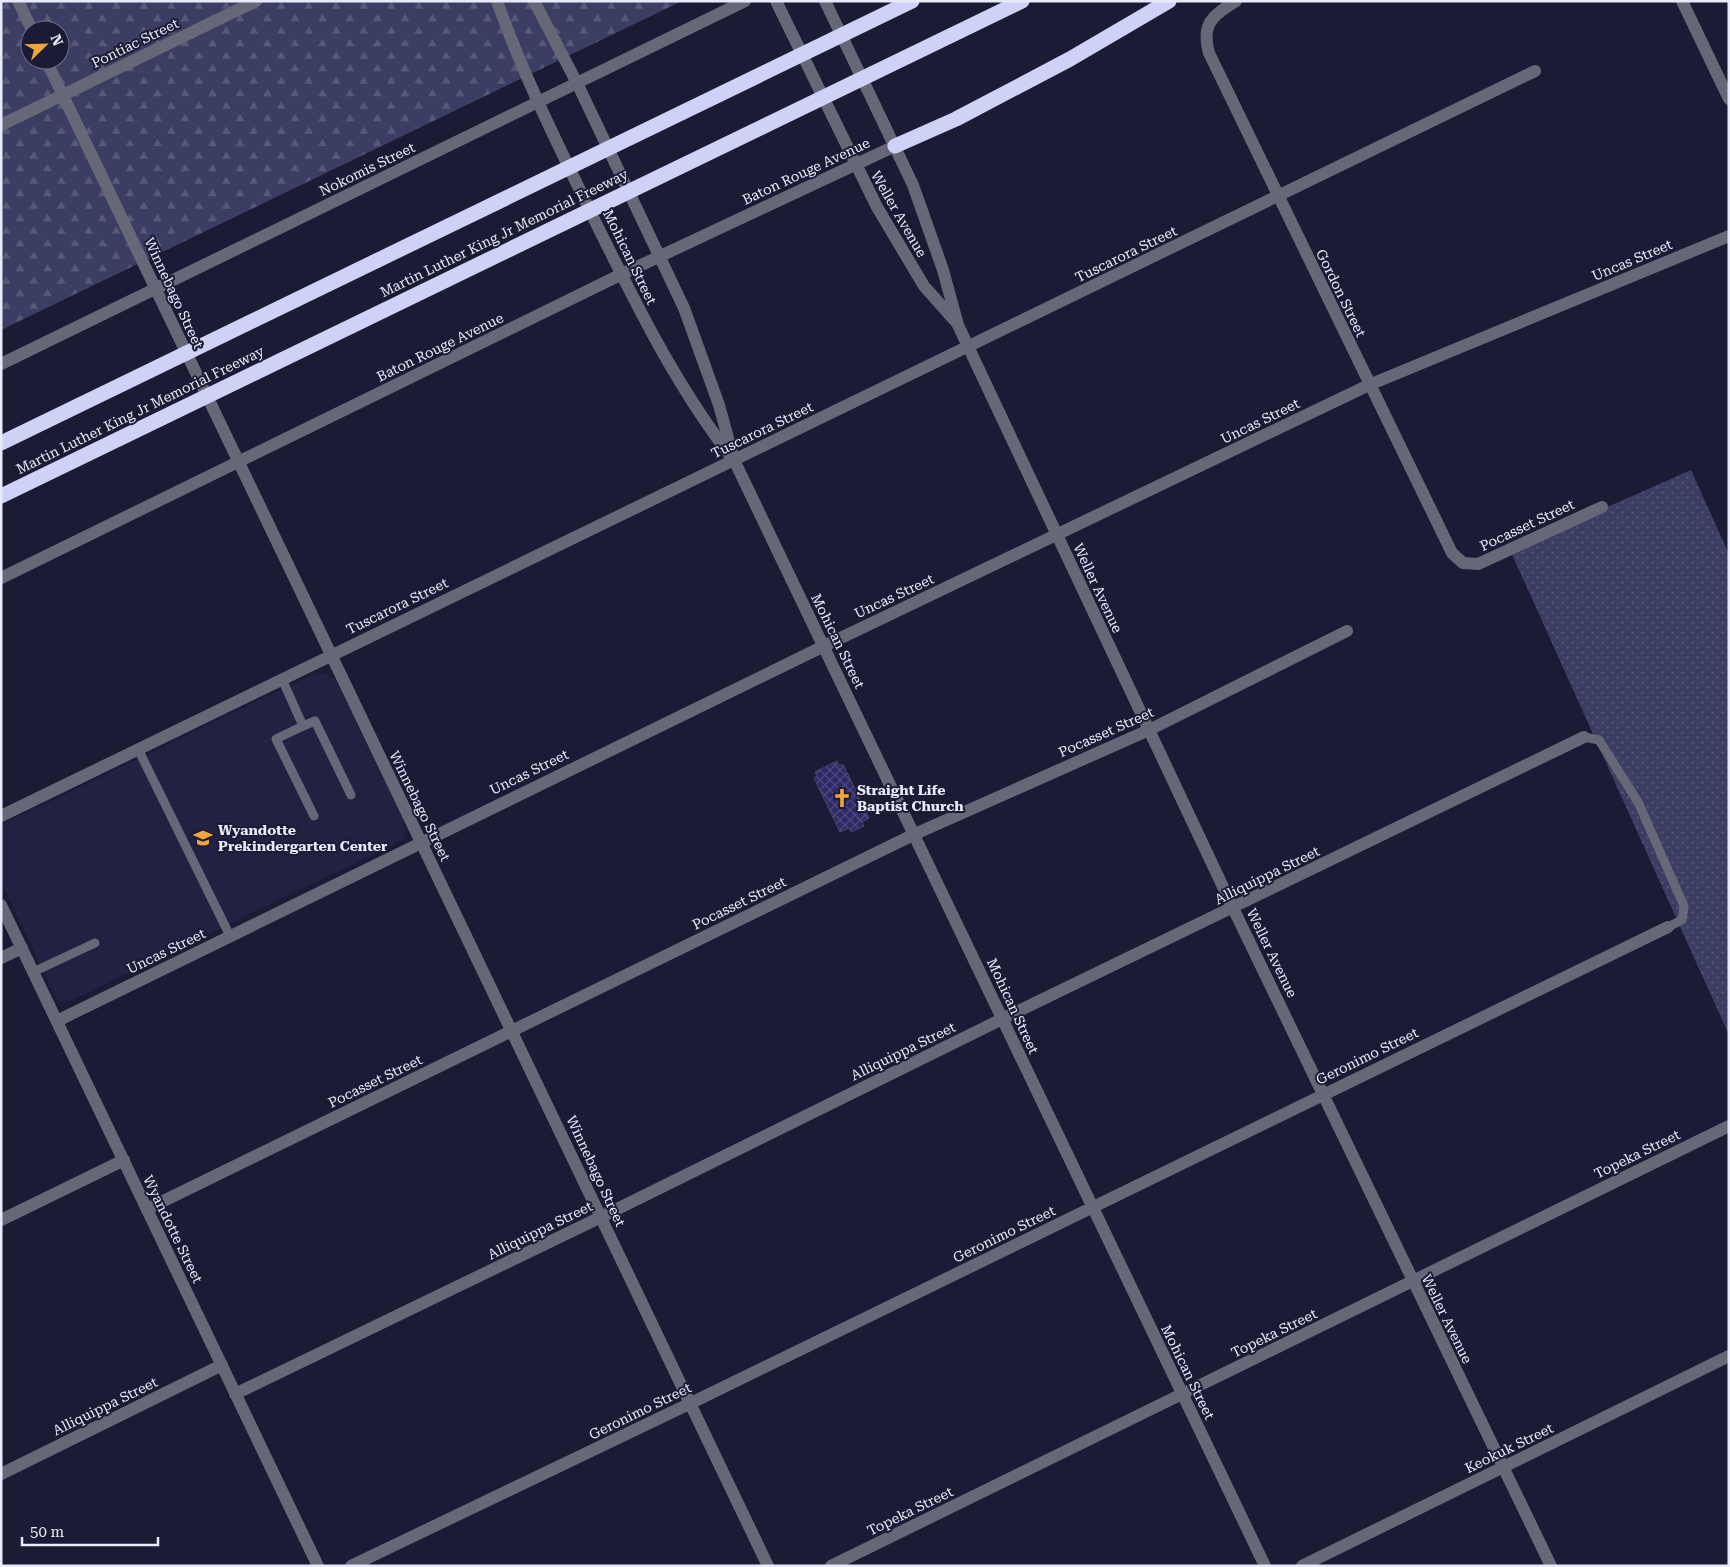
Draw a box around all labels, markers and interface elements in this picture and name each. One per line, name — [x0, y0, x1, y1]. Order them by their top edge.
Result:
street label: Pontiac Street — [89, 15, 181, 71]
north arrow — [20, 20, 70, 70]
text: N — [47, 32, 67, 48]
street label: Baton Rouge Avenue — [740, 134, 873, 208]
street label: Nokomis Street — [317, 139, 417, 199]
street label: Martin Luther King Jr Memorial Freeway — [377, 165, 631, 300]
street label: Weller Avenue — [868, 168, 930, 260]
street label: Mohican Street — [600, 207, 660, 307]
street label: Tuscarora Street — [1073, 222, 1179, 286]
street label: Winnebago Street — [141, 235, 207, 351]
street label: Uncas Street — [1589, 236, 1675, 284]
street label: Gordon Street — [1313, 246, 1369, 340]
street label: Baton Rouge Avenue — [374, 309, 506, 385]
street label: Martin Luther King Jr Memorial Freeway — [13, 342, 267, 477]
street label: Uncas Street — [1218, 395, 1302, 447]
street label: Tuscarora Street — [709, 398, 815, 462]
street label: Pocasset Street — [1477, 496, 1577, 554]
street label: Weller Avenue — [1070, 541, 1126, 636]
street label: Uncas Street — [852, 571, 936, 621]
street label: Tuscarora Street — [344, 574, 450, 638]
street label: Mohican Street — [808, 591, 868, 691]
street label: Pocasset Street — [1056, 704, 1156, 760]
street label: Uncas Street — [487, 746, 571, 798]
street label: Winnebago Street — [386, 748, 454, 864]
place label: Straight Life Baptist Church — [857, 782, 964, 814]
church icon: Straight Life Baptist Church — [831, 787, 853, 809]
place label: Wyandotte Prekindergarten Center — [218, 822, 388, 854]
school or university icon: Wyandotte Prekindergarten Center — [192, 827, 214, 849]
street label: Alliquippa Street — [1212, 843, 1322, 907]
street label: Pocasset Street — [689, 873, 789, 933]
street label: Weller Avenue — [1244, 906, 1301, 1000]
street label: Uncas Street — [124, 925, 208, 977]
street label: Mohican Street — [984, 956, 1042, 1056]
street label: Alliquippa Street — [848, 1019, 958, 1083]
street label: Geronimo Street — [1313, 1024, 1421, 1088]
street label: Pocasset Street — [325, 1051, 425, 1111]
street label: Winnebago Street — [563, 1113, 629, 1229]
street label: Topeka Street — [1592, 1126, 1682, 1182]
street label: Wyandotte Street — [140, 1172, 206, 1286]
street label: Alliquippa Street — [485, 1198, 595, 1262]
street label: Geronimo Street — [950, 1202, 1058, 1266]
street label: Weller Avenue — [1419, 1272, 1476, 1366]
street label: Topeka Street — [1229, 1305, 1319, 1361]
street label: Mohican Street — [1158, 1322, 1218, 1422]
street label: Alliquippa Street — [50, 1374, 160, 1438]
street label: Geronimo Street — [586, 1379, 694, 1443]
street label: Keokuk Street — [1462, 1420, 1556, 1476]
street label: Topeka Street — [865, 1483, 955, 1539]
scale bar — [22, 1514, 159, 1546]
text: 50 m — [30, 1523, 65, 1541]

